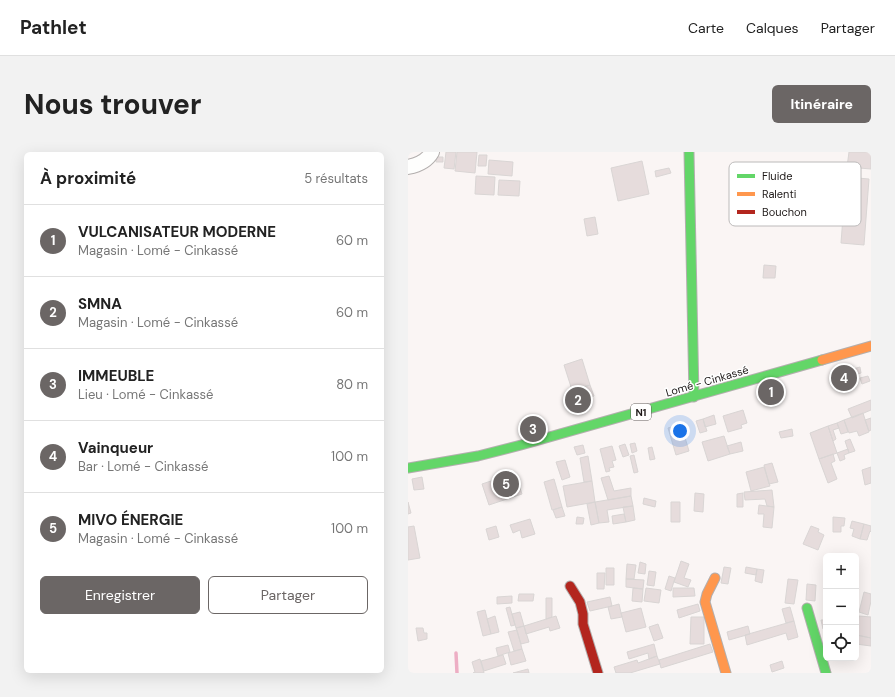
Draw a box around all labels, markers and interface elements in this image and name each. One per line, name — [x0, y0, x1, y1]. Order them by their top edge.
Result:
text: Pathlet — [20, 15, 87, 40]
text: Carte — [688, 19, 724, 37]
text: Calques — [746, 19, 799, 37]
text: Partager — [821, 19, 875, 37]
button: Itinéraire — [772, 85, 871, 123]
text: Nous trouver — [24, 86, 201, 123]
legend — [729, 162, 861, 226]
text: À proximité — [40, 167, 136, 189]
text: Fluide — [762, 169, 792, 183]
text: 5 résultats — [304, 170, 368, 187]
text: Ralenti — [762, 187, 796, 201]
text: Bouchon — [762, 205, 807, 219]
text: VULCANISATEUR MODERNE — [78, 222, 276, 242]
text: 1 — [51, 232, 55, 249]
text: 60 m — [336, 232, 368, 249]
text: Magasin · Lomé - Cinkassé — [78, 242, 238, 259]
text: SMNA — [78, 294, 122, 314]
text: 2 — [49, 304, 57, 321]
text: 60 m — [336, 304, 368, 321]
text: Magasin · Lomé - Cinkassé — [78, 314, 238, 331]
street label: Lomé - Cinkassé — [664, 362, 750, 400]
pin: 4 — [831, 363, 857, 393]
text: IMMEUBLE — [78, 366, 154, 386]
text: 3 — [49, 376, 57, 393]
text: 80 m — [336, 376, 368, 393]
pin: 1 — [758, 377, 784, 407]
pin: 2 — [565, 385, 591, 415]
text: Lieu · Lomé - Cinkassé — [78, 386, 213, 403]
road number: N1 — [631, 404, 651, 420]
pin: 3 — [520, 414, 546, 444]
your location — [670, 421, 690, 441]
text: Vainqueur — [78, 438, 153, 458]
text: 4 — [49, 448, 57, 465]
text: 100 m — [331, 448, 368, 465]
text: Bar · Lomé - Cinkassé — [78, 458, 208, 475]
pin: 5 — [493, 469, 519, 499]
text: MIVO ÉNERGIE — [78, 510, 183, 530]
text: 5 — [49, 520, 57, 537]
text: 100 m — [331, 520, 368, 537]
text: Magasin · Lomé - Cinkassé — [78, 530, 238, 547]
map controls — [823, 553, 859, 661]
button: + — [823, 553, 859, 589]
button: Enregistrer — [40, 576, 200, 614]
button: Partager — [208, 576, 368, 614]
button: − — [823, 589, 859, 625]
button: locate — [823, 625, 859, 661]

